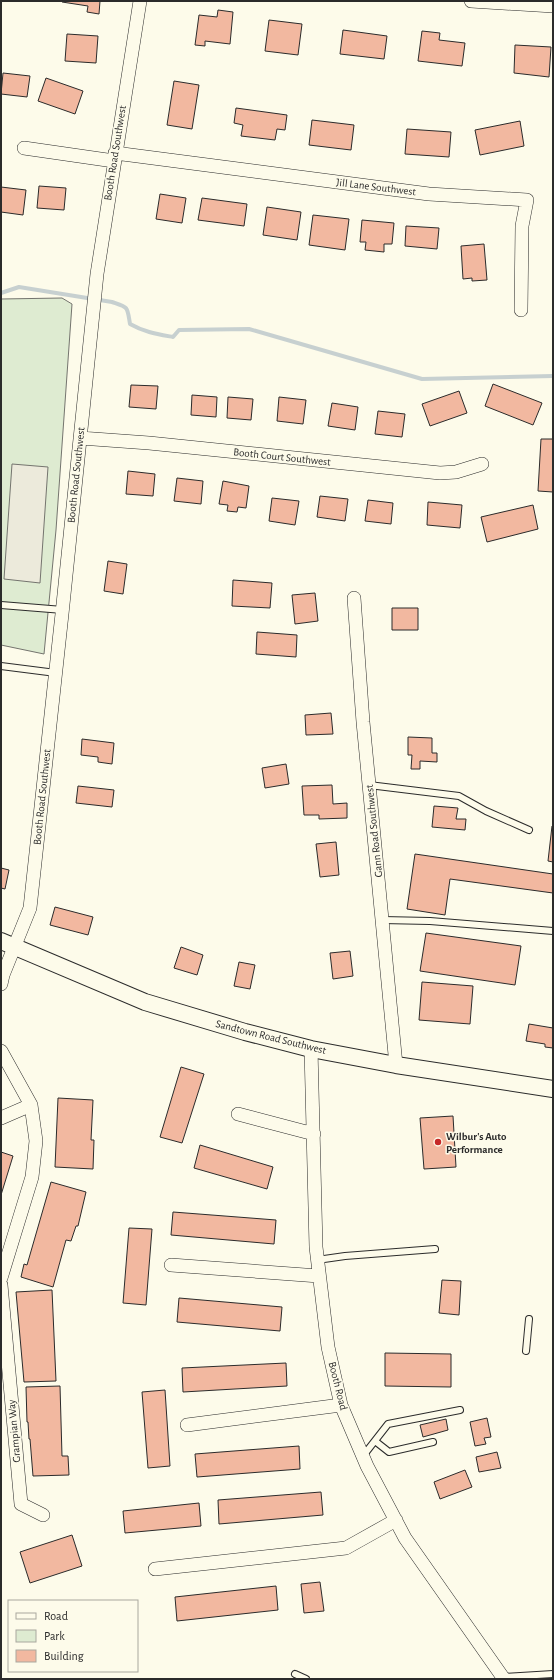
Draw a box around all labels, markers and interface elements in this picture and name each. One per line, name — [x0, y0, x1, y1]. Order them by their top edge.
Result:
street label: Booth Road Southwest — [102, 104, 128, 201]
street label: Jill Lane Southwest — [335, 177, 417, 197]
street label: Booth Road Southwest — [65, 426, 87, 523]
street label: Booth Court Southwest — [233, 446, 332, 468]
street label: Booth Road Southwest — [31, 748, 53, 845]
street label: Gann Road Southwest — [364, 784, 384, 878]
street label: Sandtown Road Southwest — [215, 1018, 328, 1056]
place label: Wilbur's Auto Performance — [446, 1131, 507, 1155]
marker: Wilbur's Auto Performance — [433, 1137, 443, 1147]
street label: Booth Road — [327, 1361, 349, 1412]
street label: Grampian Way — [6, 1399, 22, 1463]
legend — [8, 1600, 138, 1672]
text: Road — [44, 1610, 68, 1622]
text: Park — [44, 1630, 65, 1642]
text: Building — [44, 1650, 84, 1662]

